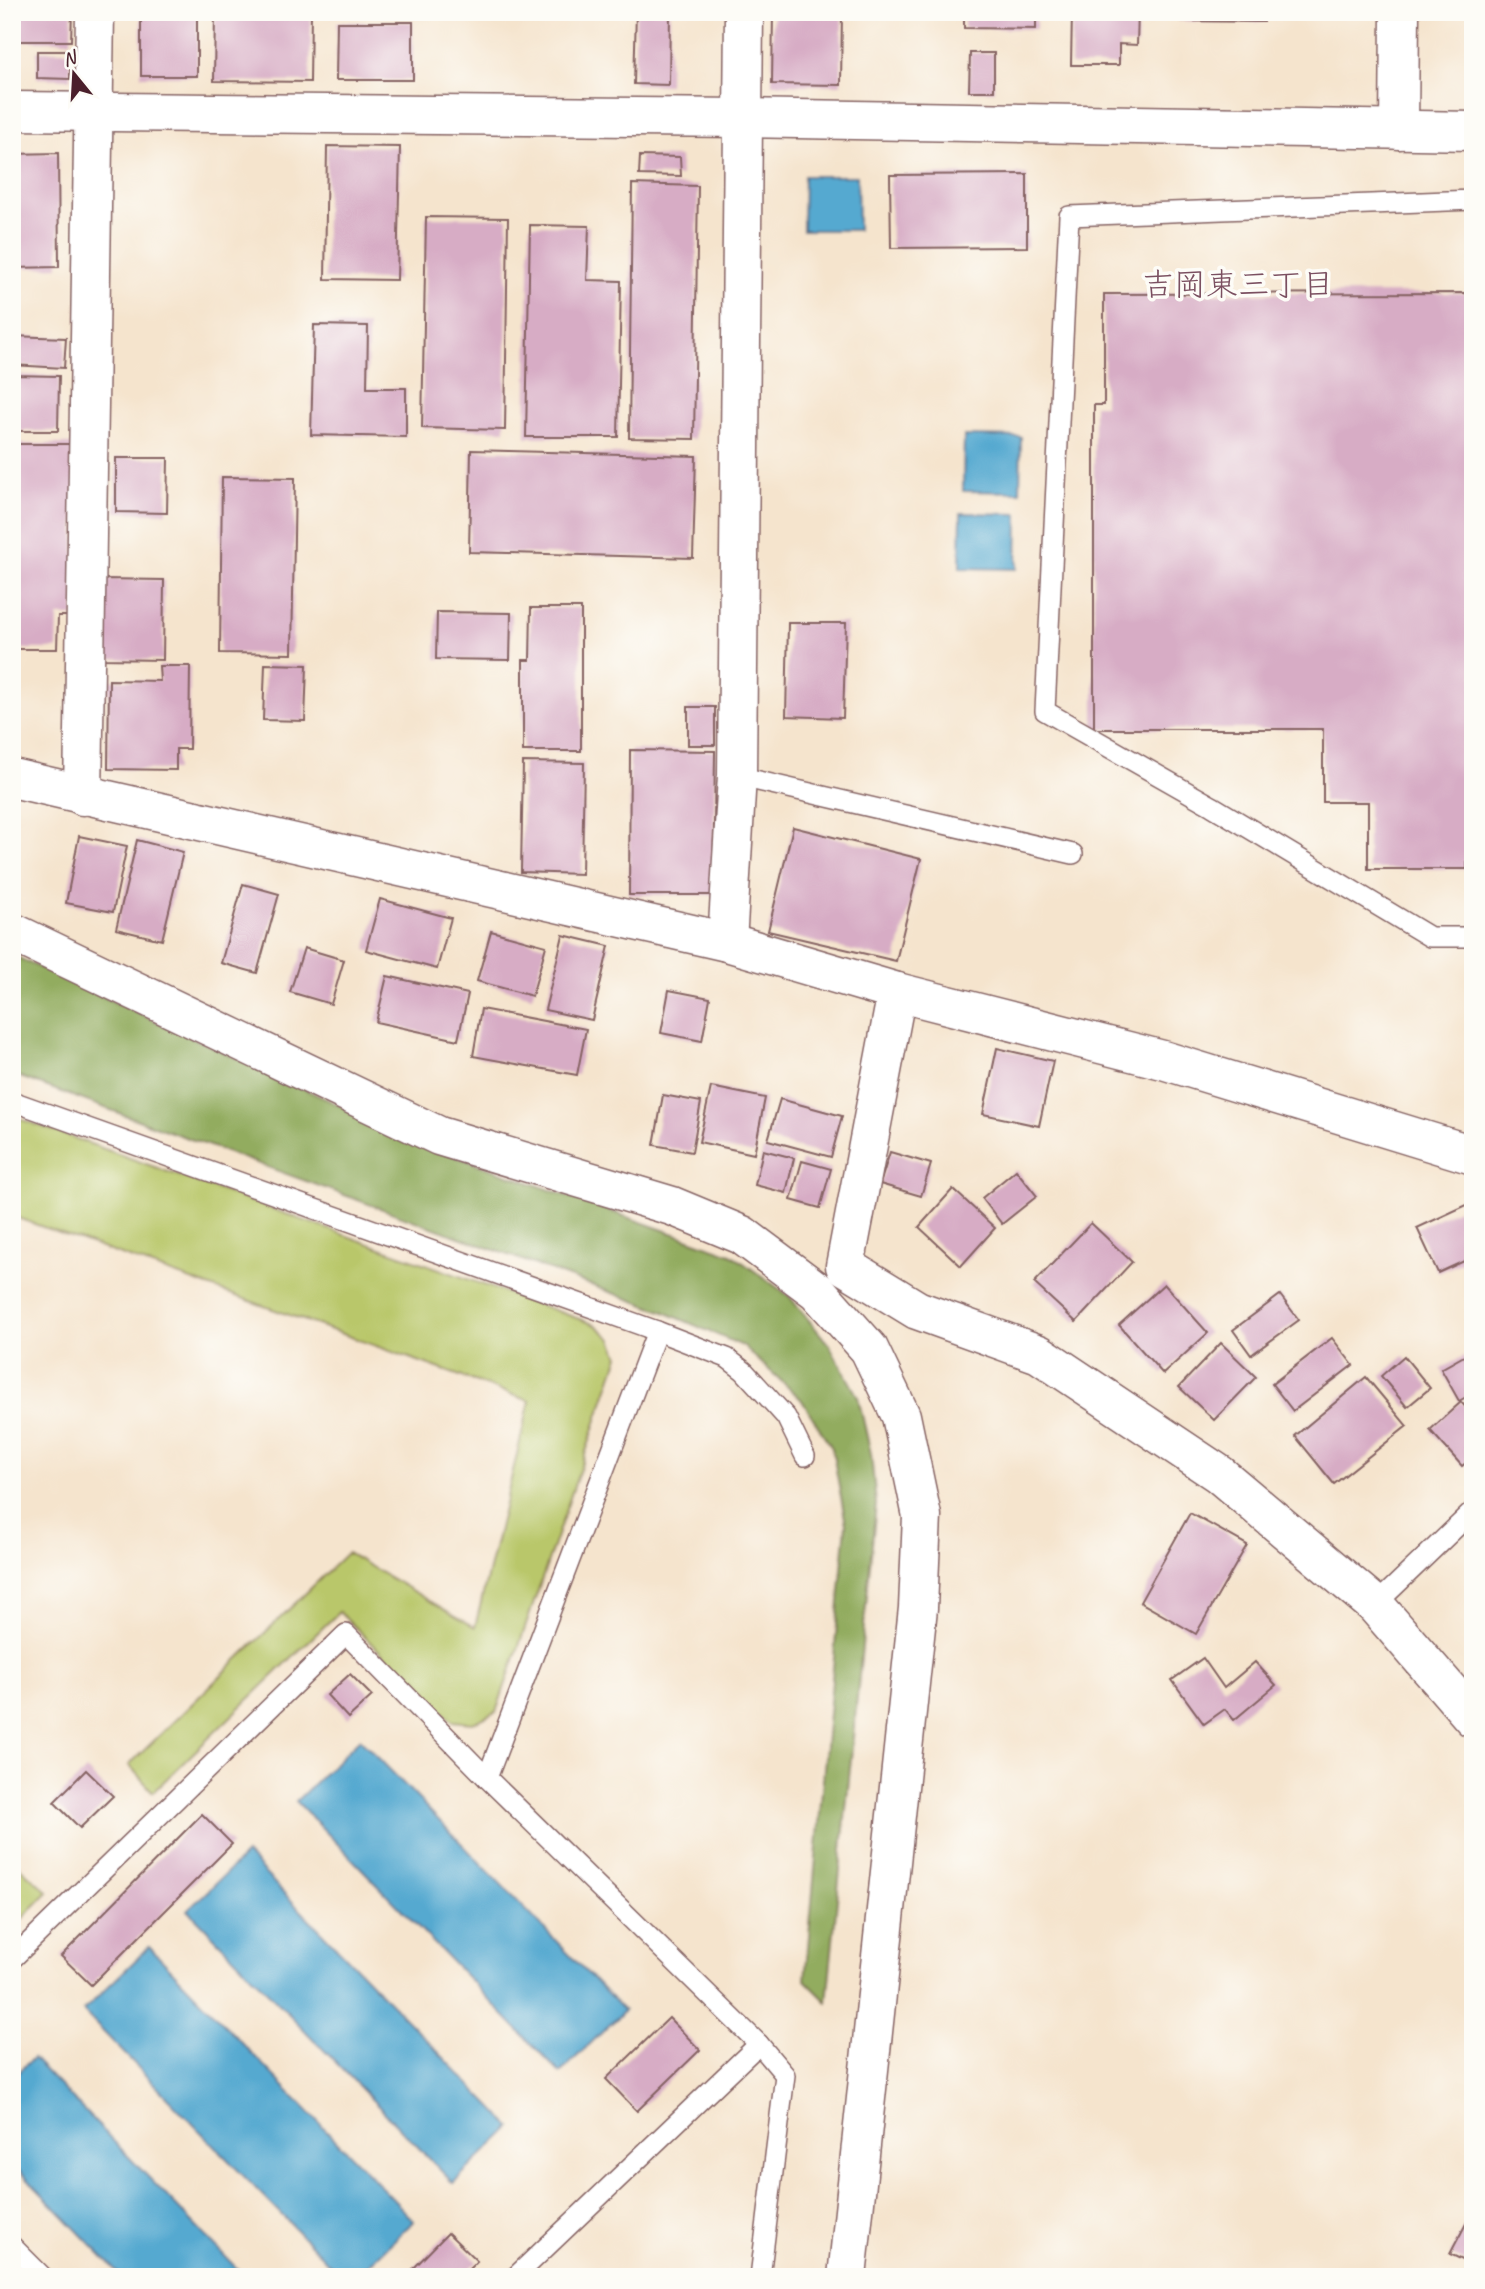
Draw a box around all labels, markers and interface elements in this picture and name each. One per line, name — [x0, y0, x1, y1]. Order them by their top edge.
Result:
north arrow — [38, 38, 108, 108]
text: N — [60, 45, 81, 72]
district label: 吉岡東三丁目 — [1142, 264, 1334, 305]

